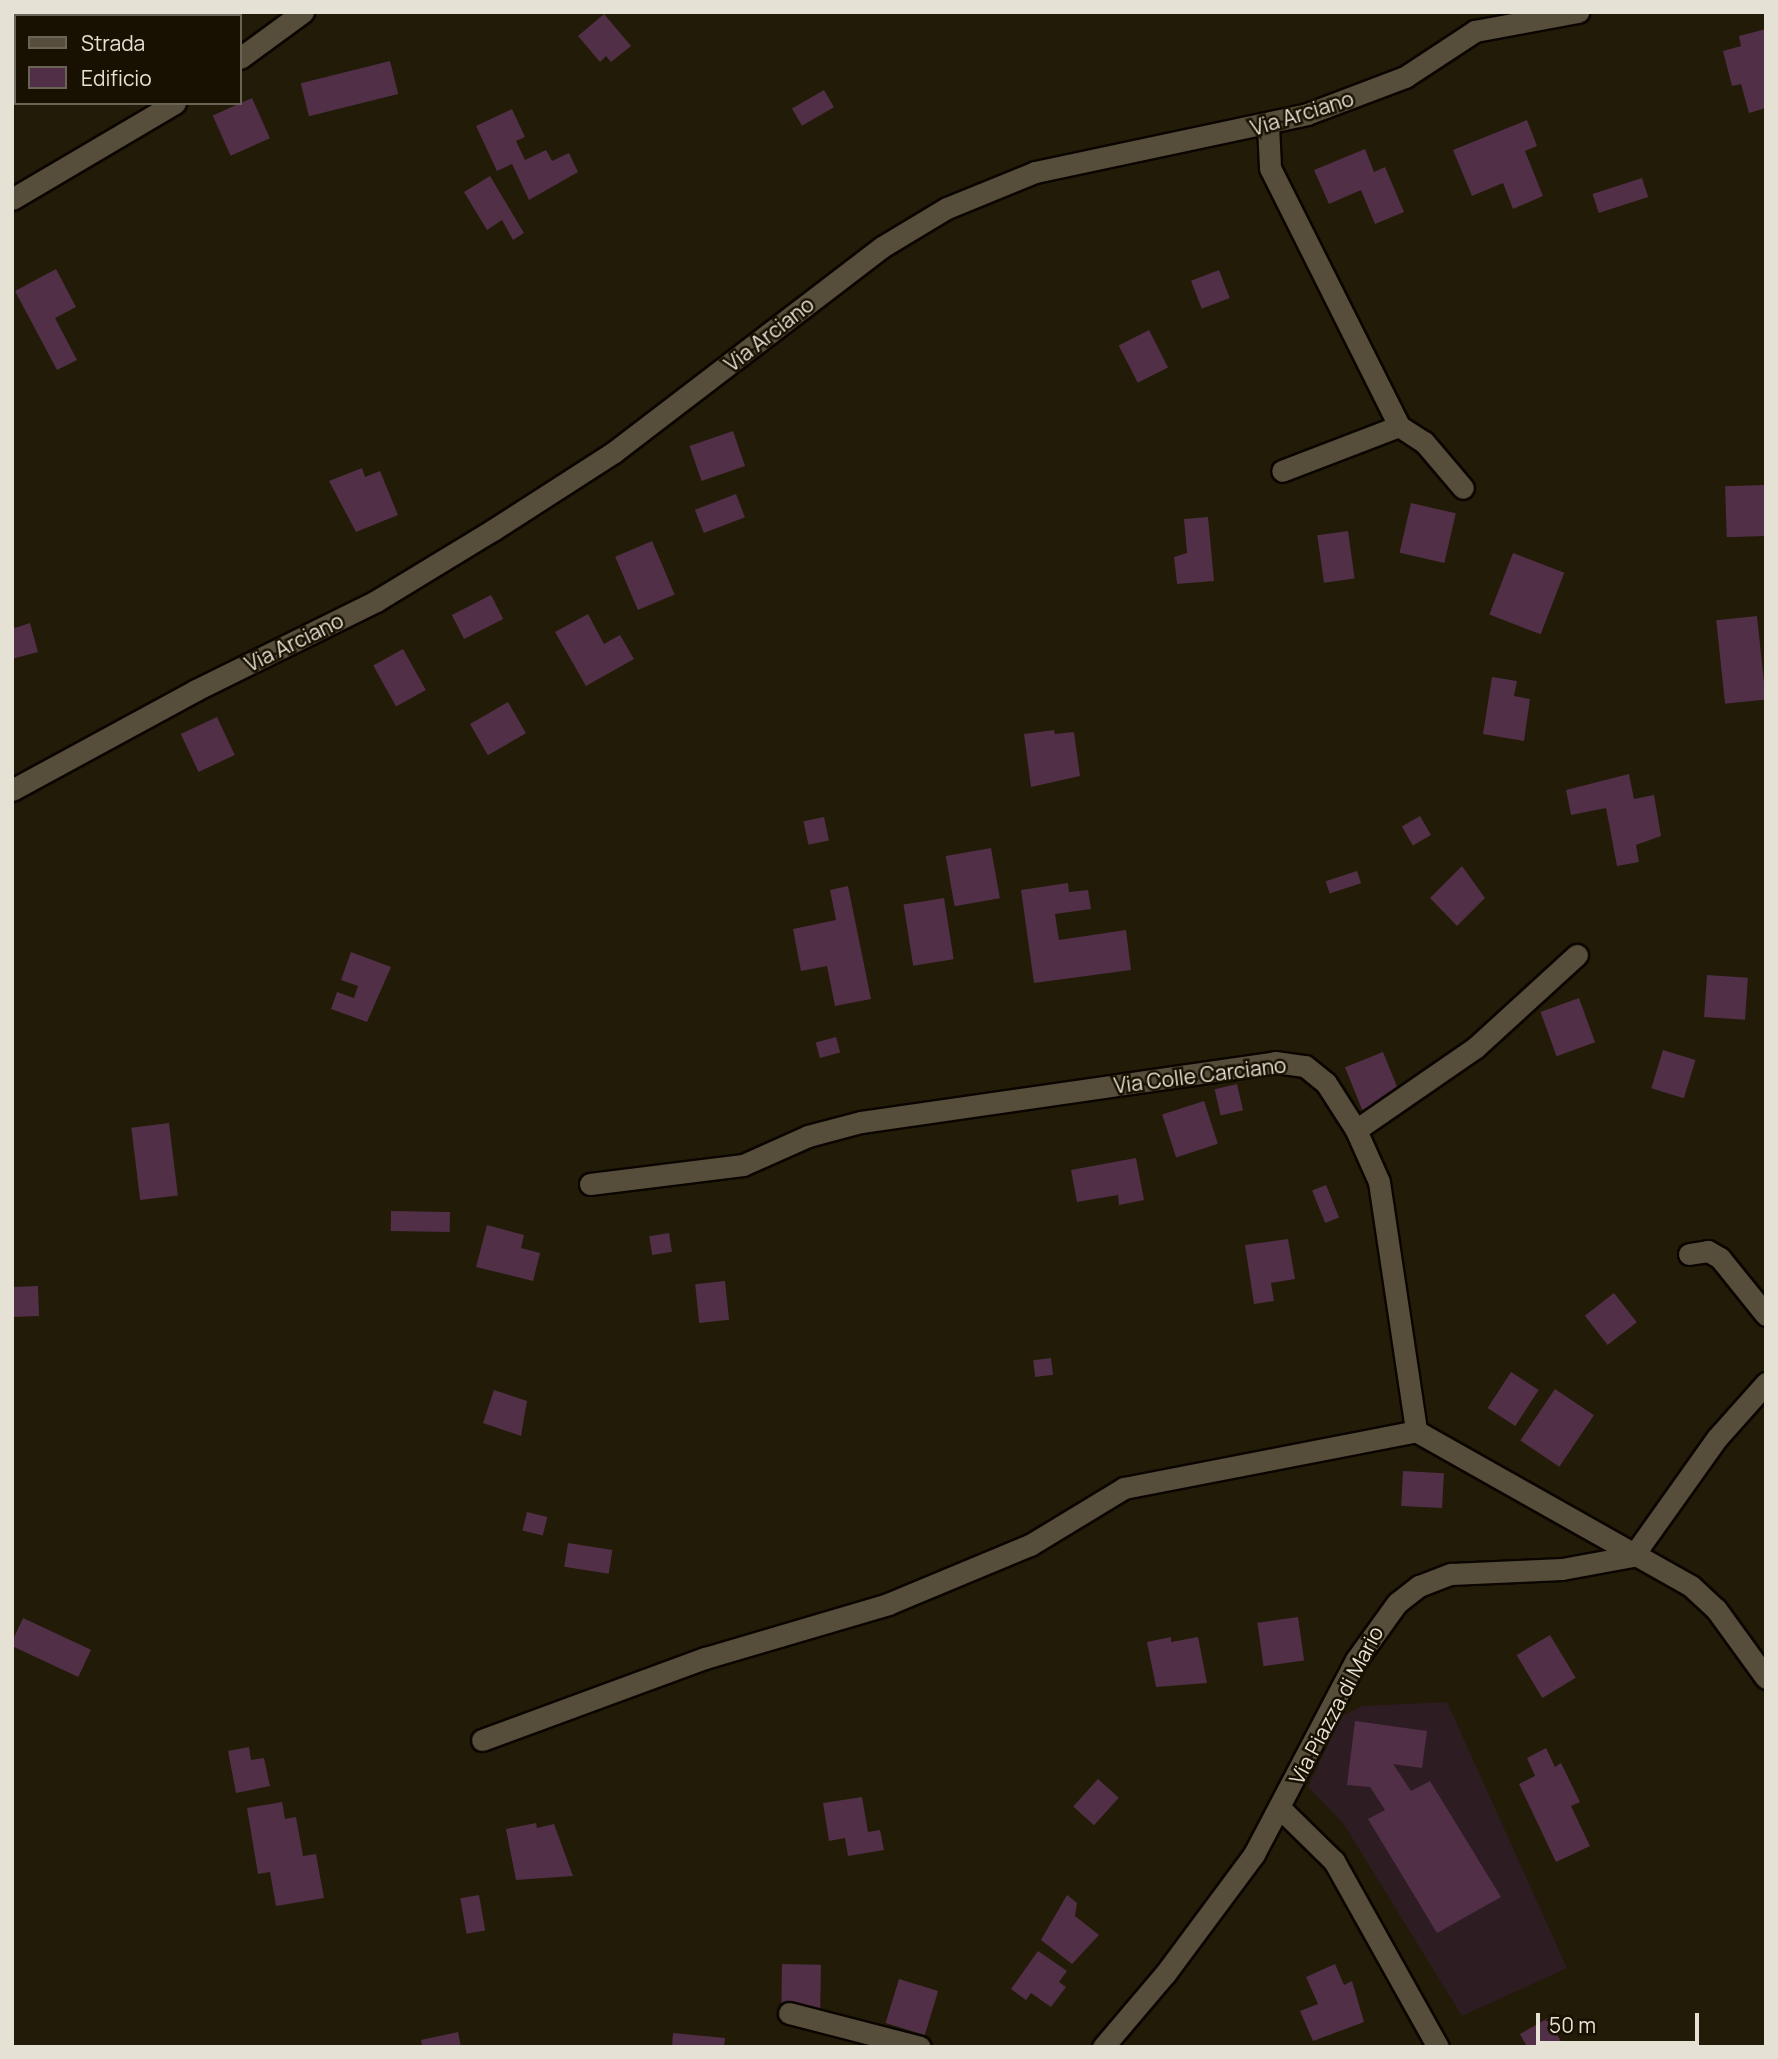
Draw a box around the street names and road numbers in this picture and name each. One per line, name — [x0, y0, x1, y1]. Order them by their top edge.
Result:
street label: Via Arciano — [1247, 85, 1357, 141]
street label: Via Arciano — [719, 291, 819, 377]
street label: Via Arciano — [241, 607, 347, 677]
street label: Via Colle Carciano — [1112, 1052, 1288, 1098]
street label: Via Piazza di Mario — [1284, 1622, 1388, 1788]

